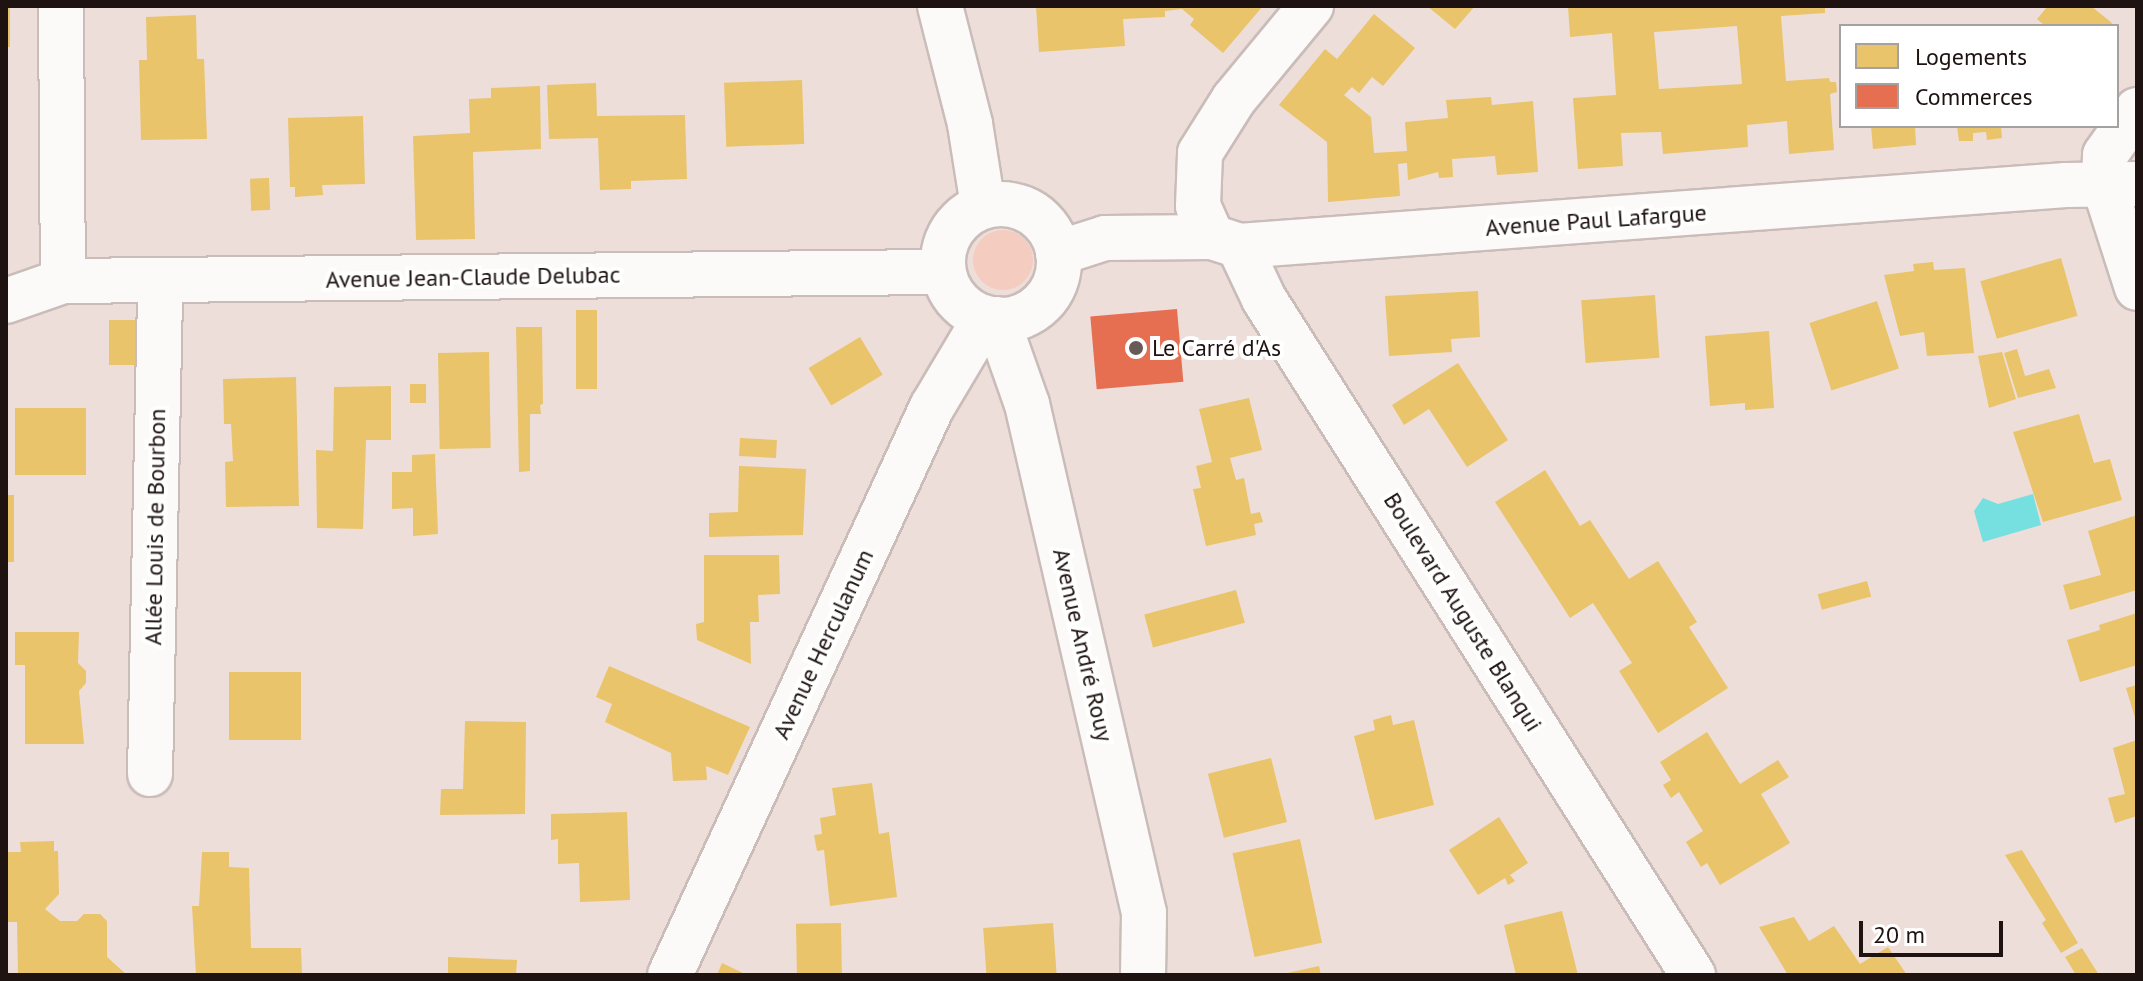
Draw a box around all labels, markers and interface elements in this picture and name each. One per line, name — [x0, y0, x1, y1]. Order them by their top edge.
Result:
legend — [1839, 24, 2119, 128]
text: Logements — [1915, 41, 2027, 72]
text: Commerces — [1915, 81, 2033, 112]
street label: Avenue Paul Lafargue — [1484, 198, 1708, 242]
street label: Avenue Jean-Claude Delubac — [325, 260, 621, 294]
place label: Le Carré d'As — [1152, 334, 1281, 362]
marker: Le Carré d'As — [1127, 339, 1145, 357]
street label: Allée Louis de Bourbon — [139, 408, 171, 646]
street label: Boulevard Auguste Blanqui — [1377, 487, 1549, 737]
street label: Avenue Herculanum — [766, 545, 880, 743]
street label: Avenue André Rouy — [1047, 545, 1119, 745]
scale bar — [1863, 905, 2007, 955]
text: 20 m — [1873, 919, 1925, 950]

